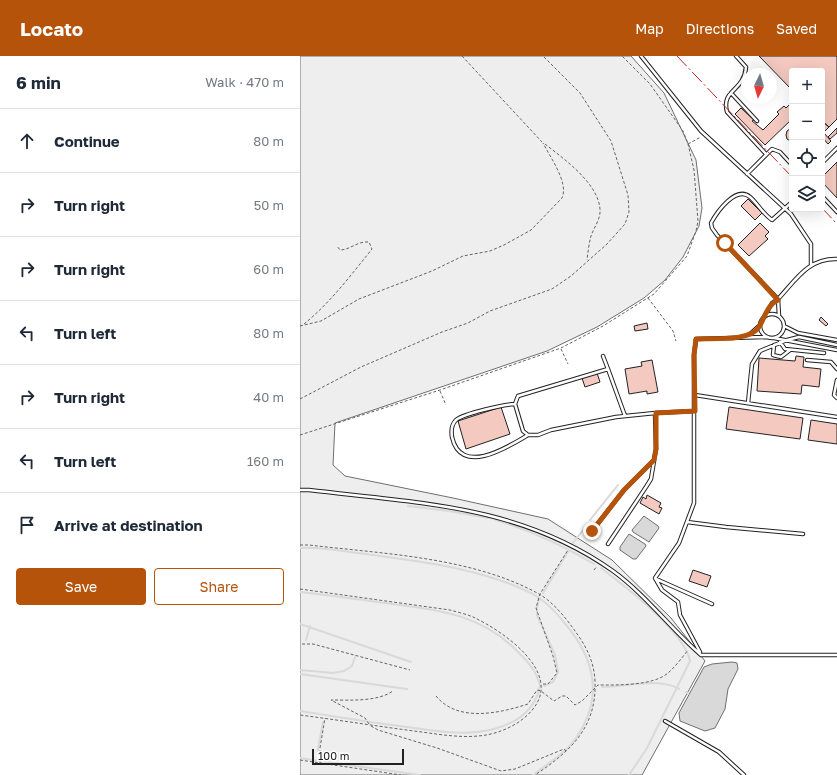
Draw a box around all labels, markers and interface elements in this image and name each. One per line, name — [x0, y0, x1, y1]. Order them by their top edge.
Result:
text: Locato — [20, 17, 83, 40]
text: Map — [635, 20, 664, 37]
text: Directions — [686, 20, 754, 37]
text: Saved — [776, 20, 817, 37]
north arrow — [741, 68, 777, 104]
map controls — [789, 68, 825, 212]
button: + — [789, 68, 825, 104]
text: 6 min — [16, 72, 61, 93]
text: Walk · 470 m — [205, 74, 284, 90]
button: − — [789, 104, 825, 140]
icon: ahead — [16, 130, 38, 152]
text: Continue — [54, 132, 120, 150]
text: 80 m — [253, 133, 284, 149]
button: locate — [789, 140, 825, 176]
button: layers — [789, 176, 825, 212]
icon: right — [16, 194, 38, 216]
text: Turn right — [54, 196, 125, 214]
text: 50 m — [254, 197, 284, 213]
route start — [716, 234, 734, 252]
icon: right — [16, 258, 38, 280]
text: Turn right — [54, 260, 125, 278]
text: 60 m — [253, 261, 284, 277]
icon: left — [16, 322, 38, 344]
text: Turn left — [54, 324, 116, 342]
text: 80 m — [253, 325, 284, 341]
icon: right — [16, 386, 38, 408]
text: Turn right — [54, 388, 125, 406]
text: 40 m — [253, 389, 284, 405]
icon: left — [16, 450, 38, 472]
text: Turn left — [54, 452, 116, 470]
text: 160 m — [247, 453, 284, 469]
icon: arrive — [16, 514, 38, 536]
text: Arrive at destination — [54, 516, 203, 534]
route end — [583, 522, 601, 540]
button: Save — [16, 568, 146, 605]
button: Share — [154, 568, 284, 605]
scale bar — [312, 747, 404, 766]
text: 100 m — [318, 749, 349, 762]

